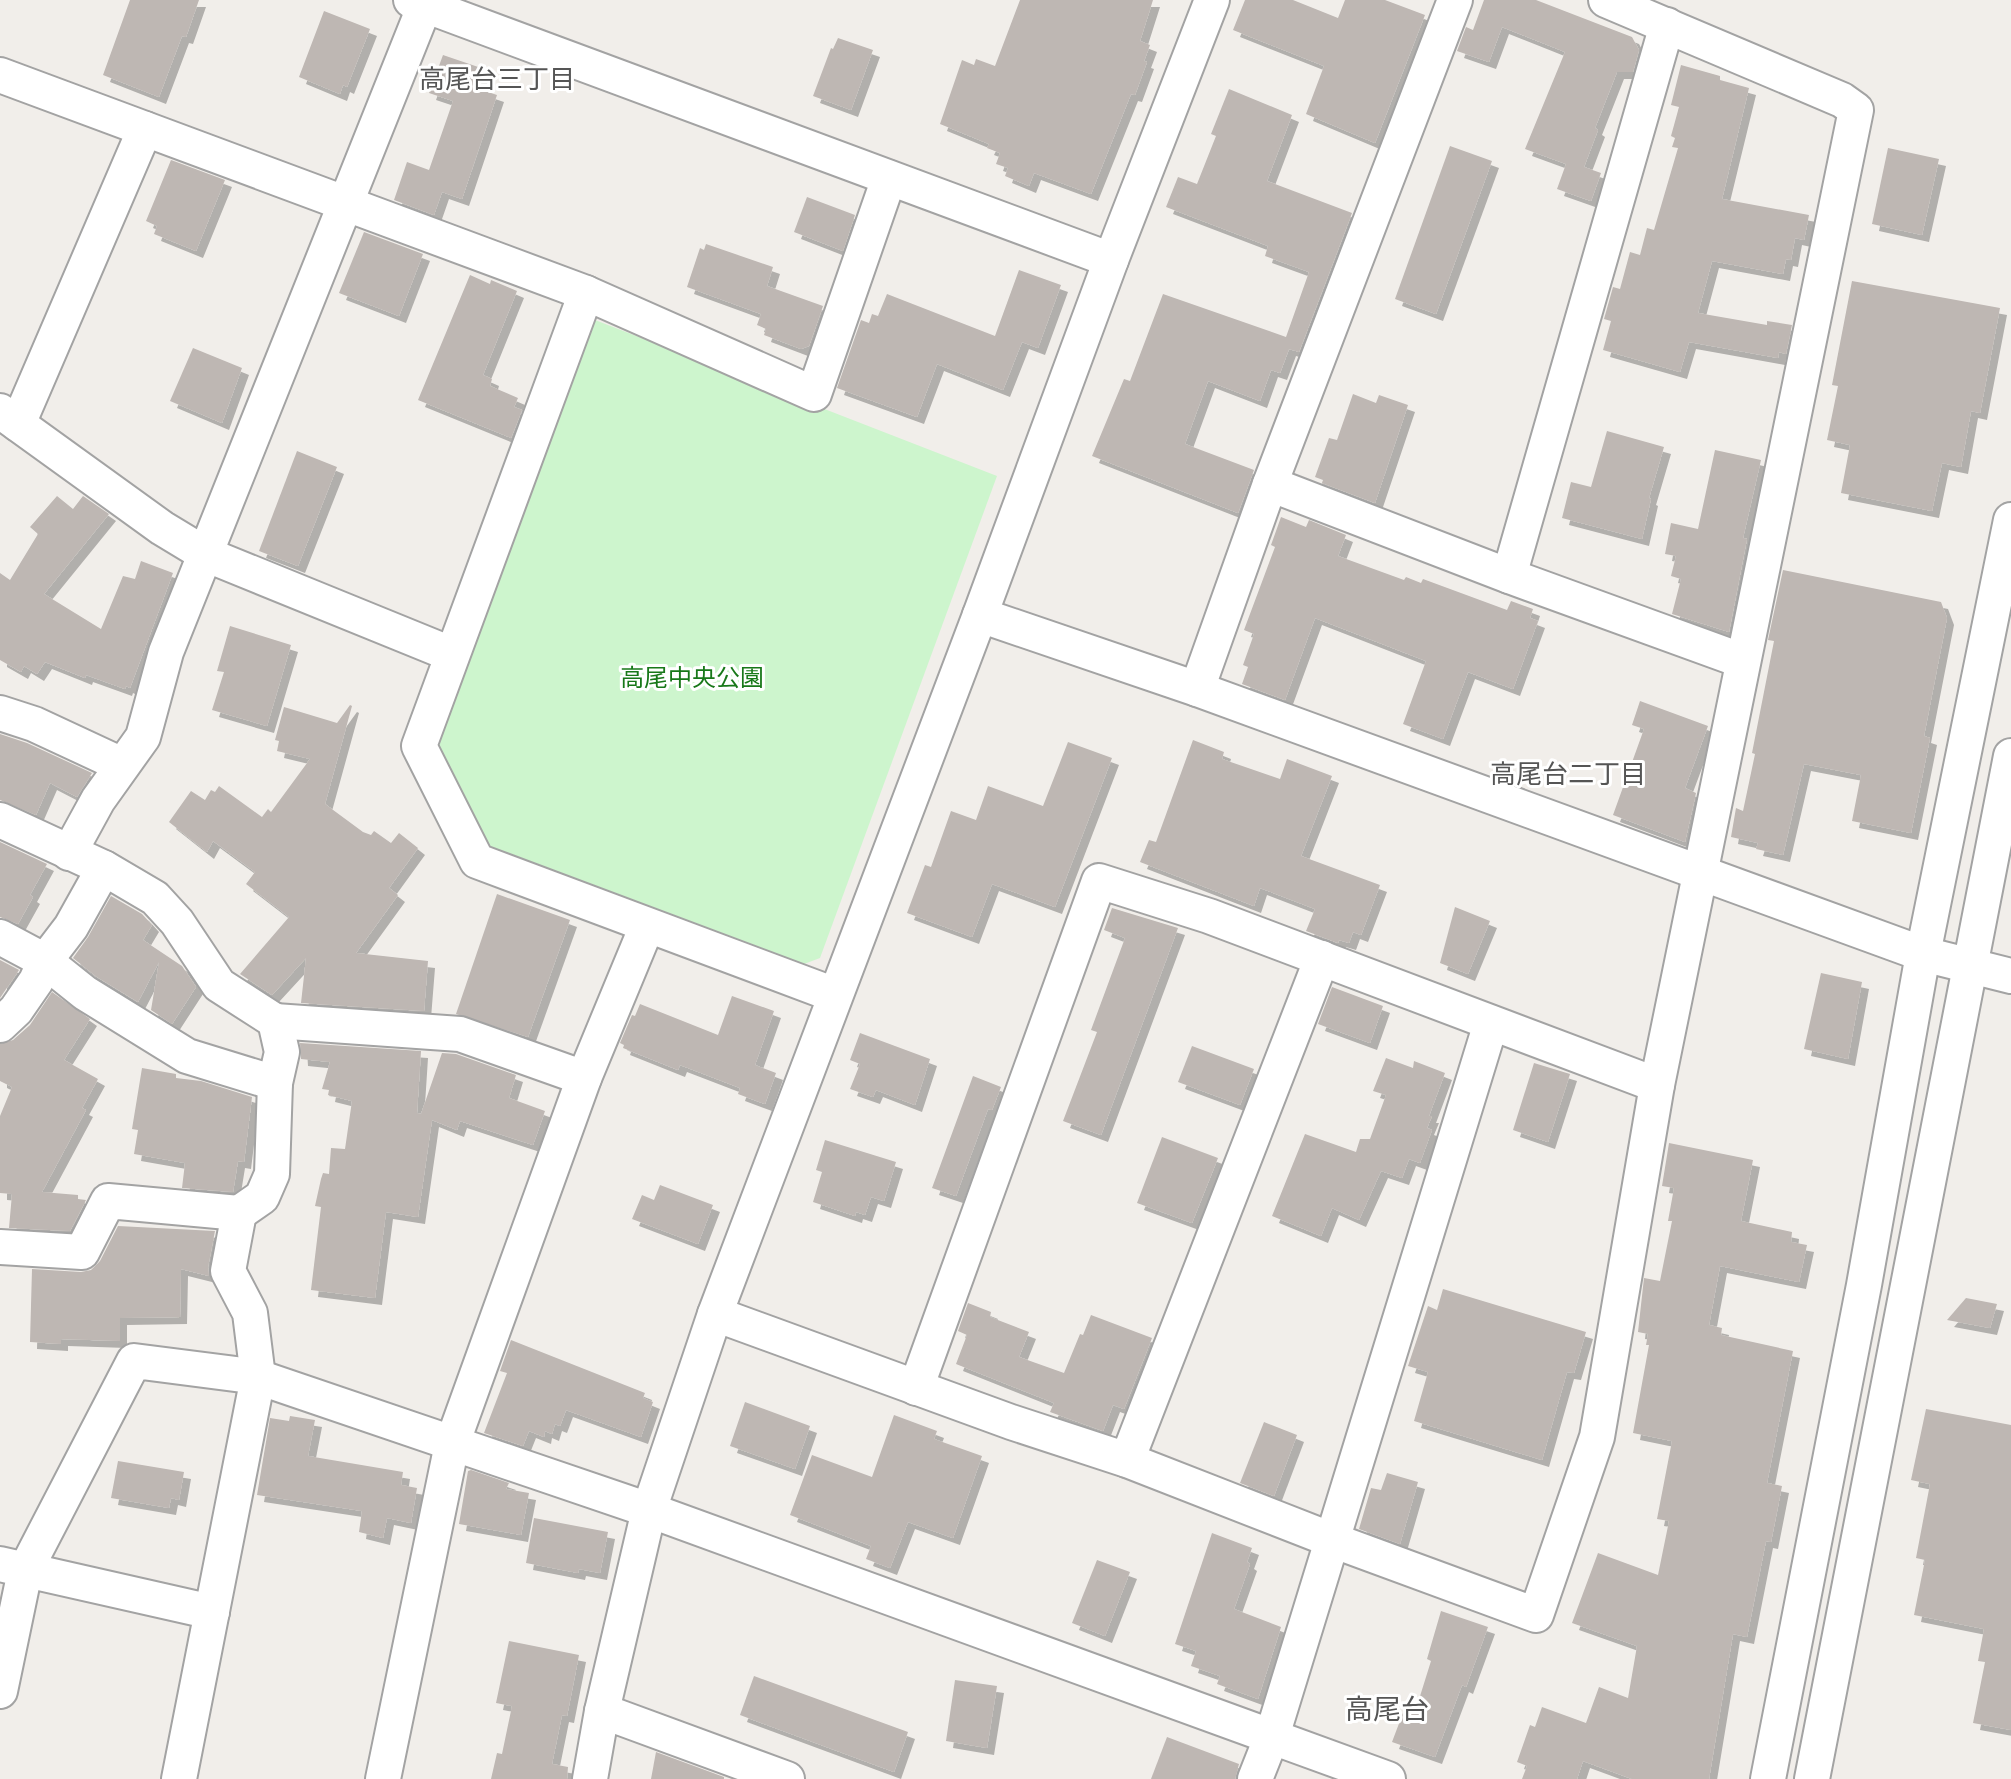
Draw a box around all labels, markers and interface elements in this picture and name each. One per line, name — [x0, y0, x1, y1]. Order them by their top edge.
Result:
district label: 高尾台三丁目 — [419, 65, 575, 96]
park label: 高尾中央公園 — [620, 664, 764, 693]
district label: 高尾台二丁目 — [1490, 760, 1646, 791]
district label: 高尾台 — [1345, 1694, 1429, 1727]

